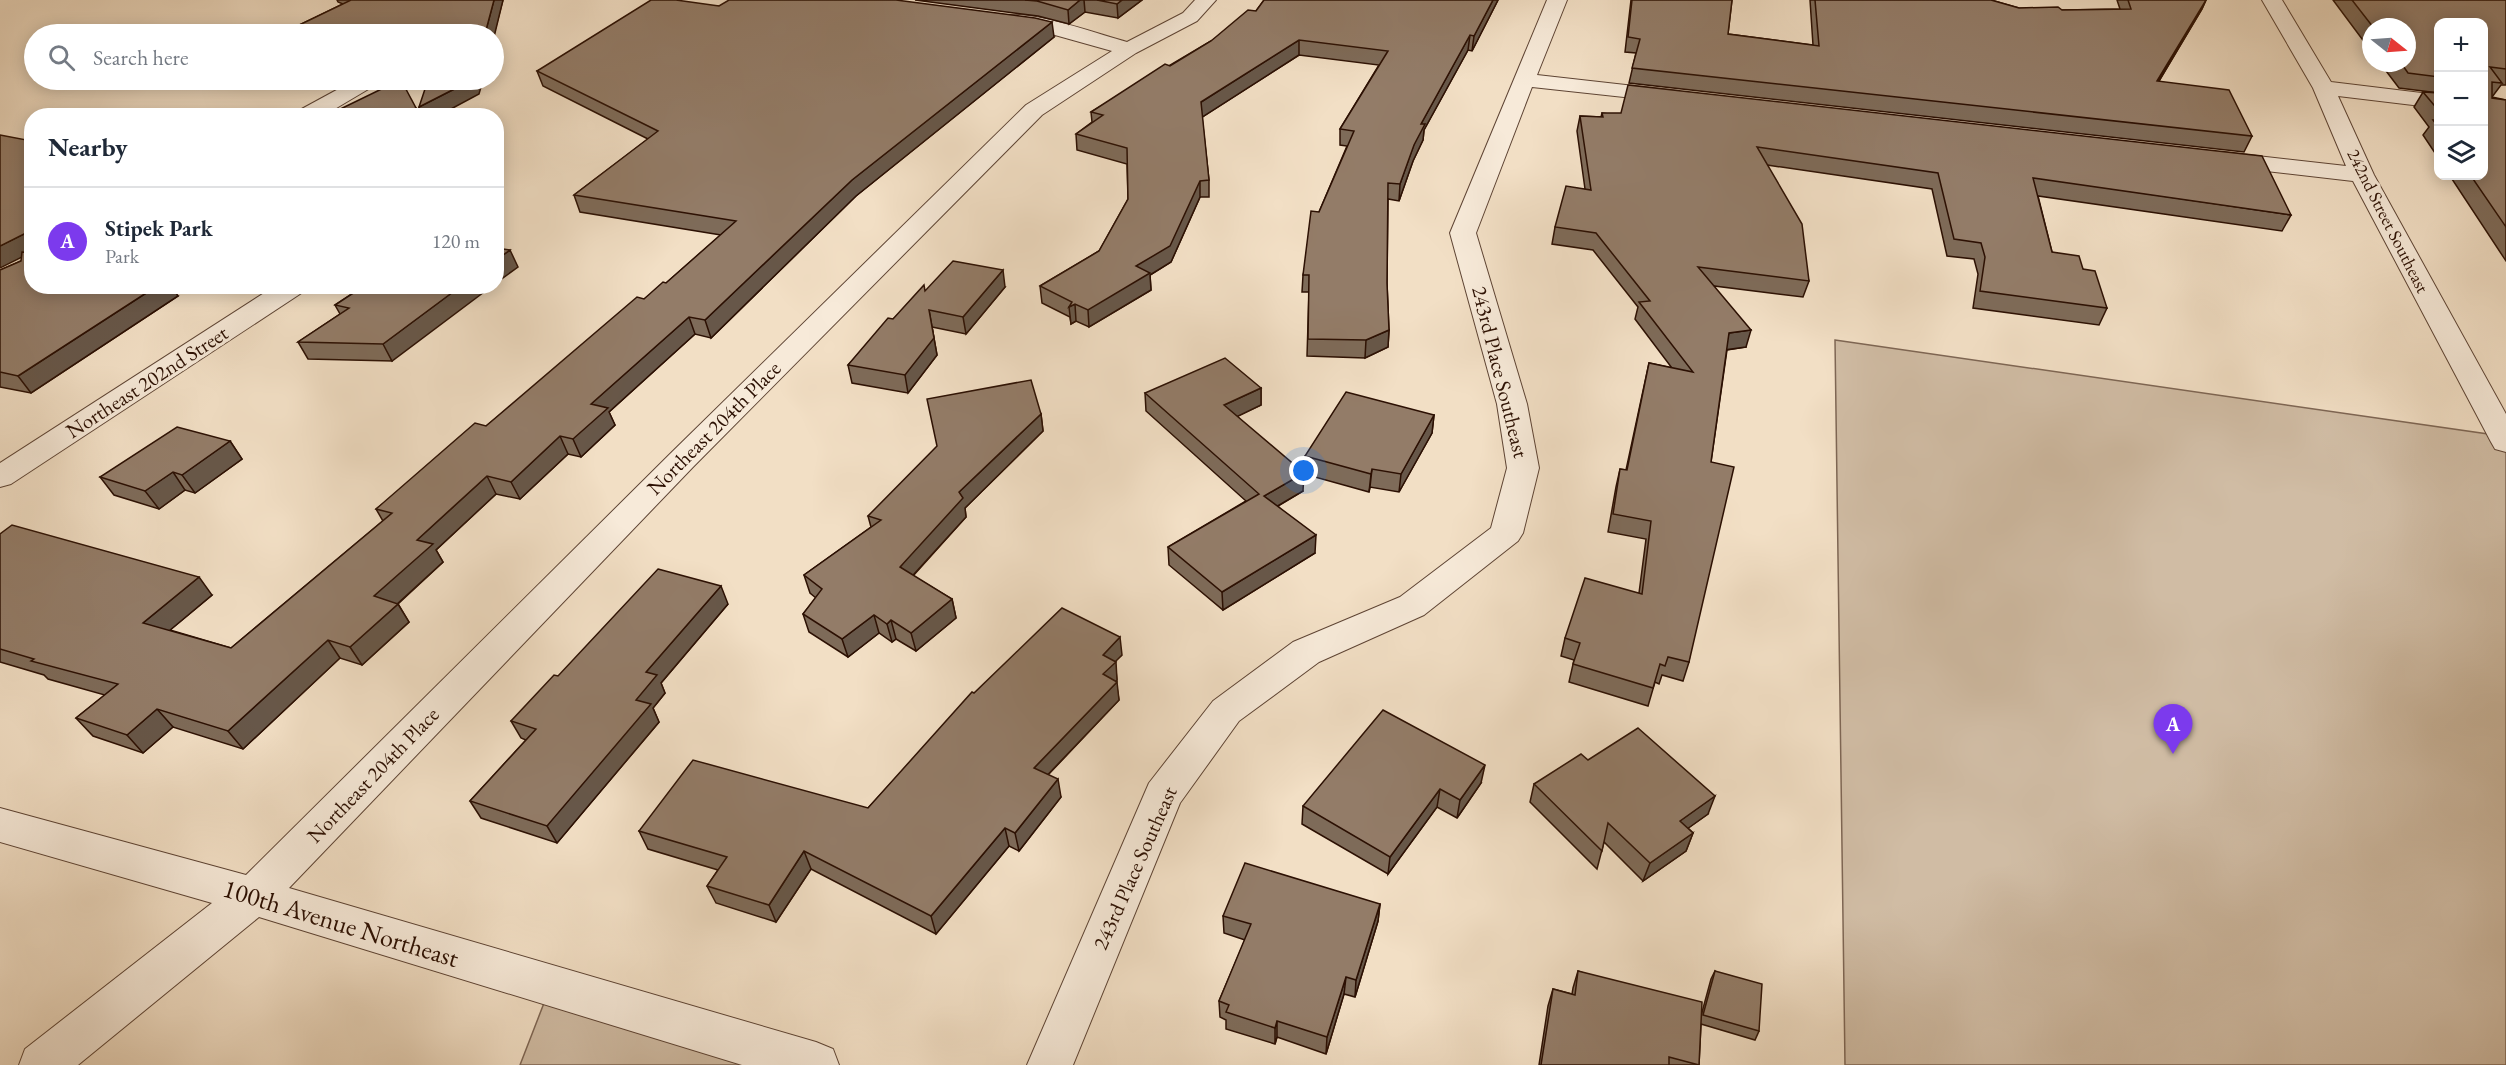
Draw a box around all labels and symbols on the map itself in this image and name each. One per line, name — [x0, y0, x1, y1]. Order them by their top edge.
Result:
north arrow — [2362, 18, 2416, 72]
street label: 242nd Street Southeast — [2342, 145, 2435, 297]
street label: 243rd Place Southeast — [1466, 283, 1535, 461]
street label: Northeast 202nd Street — [61, 319, 233, 444]
street label: Northeast 204th Place — [641, 355, 786, 500]
your location — [1289, 456, 1318, 485]
street label: Northeast 204th Place — [301, 701, 444, 848]
pin: A — [2154, 704, 2192, 754]
street label: 243rd Place Southeast — [1086, 781, 1183, 954]
street label: 100th Avenue Northeast — [219, 871, 463, 975]

